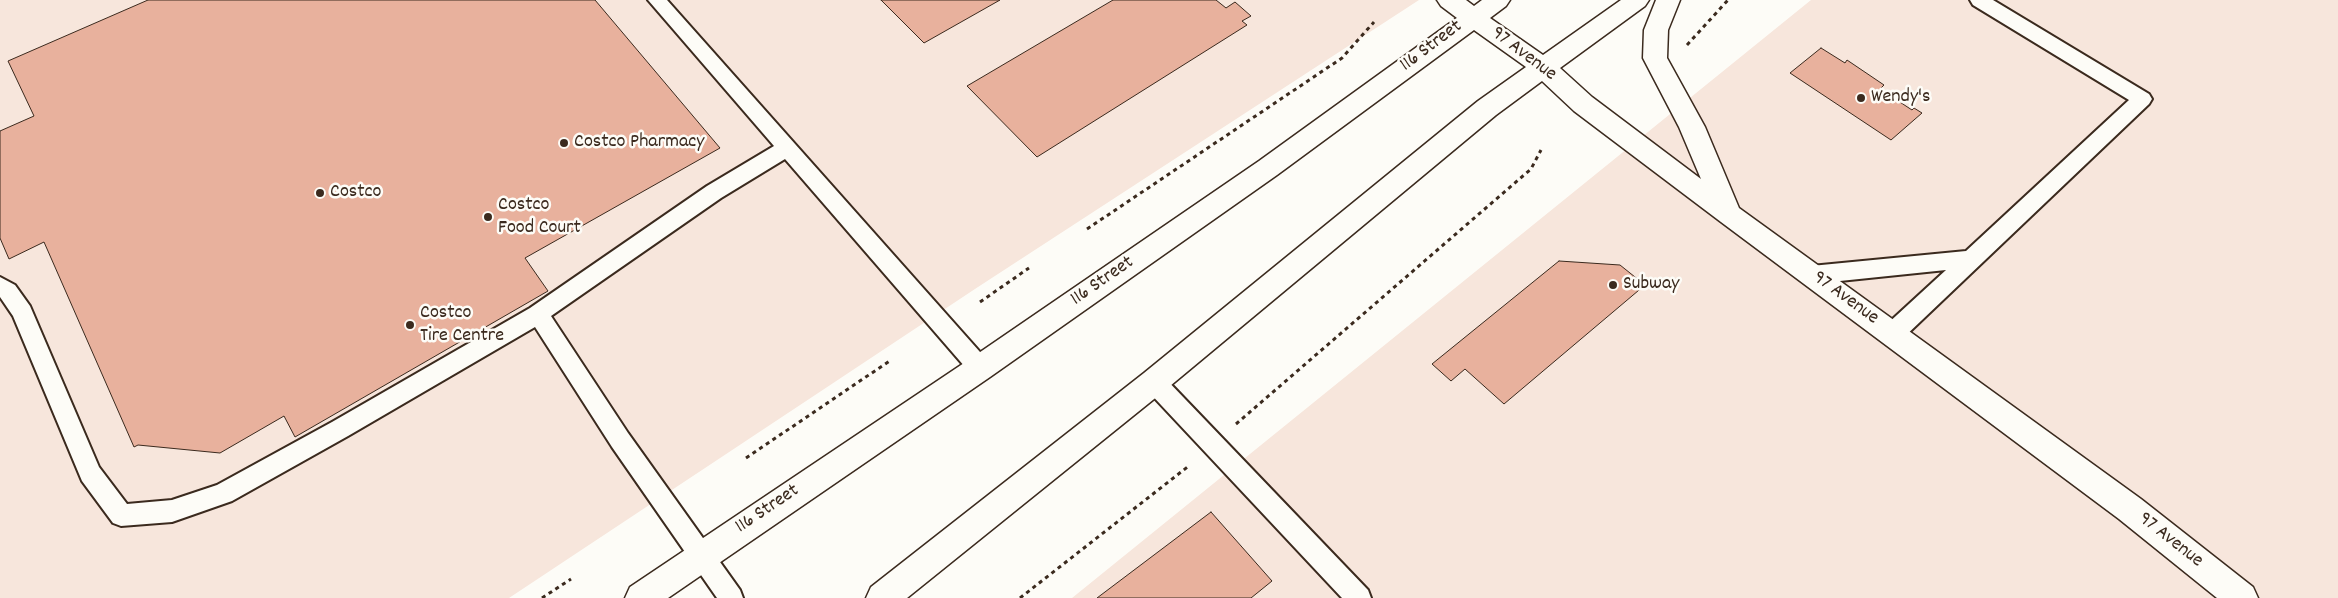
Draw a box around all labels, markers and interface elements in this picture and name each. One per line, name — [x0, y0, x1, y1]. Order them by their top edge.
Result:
street label: 116 Street — [1396, 16, 1468, 78]
street label: 97 Avenue — [1485, 23, 1561, 87]
place label: Wendy's — [1871, 86, 1930, 110]
marker: Wendy's — [1855, 92, 1867, 104]
place label: Costco Pharmacy — [574, 131, 704, 155]
marker: Costco Pharmacy — [558, 137, 570, 149]
place label: Costco — [330, 181, 382, 205]
marker: Costco — [314, 187, 326, 199]
place label: Costco Food Court — [498, 194, 581, 241]
marker: Costco Food Court — [482, 211, 494, 223]
street label: 116 Street — [1067, 252, 1139, 312]
street label: 97 Avenue — [1807, 267, 1883, 331]
place label: Subway — [1623, 273, 1679, 297]
marker: Subway — [1607, 279, 1619, 291]
place label: Costco Tire Centre — [420, 302, 504, 349]
marker: Costco Tire Centre — [404, 319, 416, 331]
street label: 116 Street — [732, 480, 804, 540]
street label: 97 Avenue — [2133, 508, 2207, 574]

